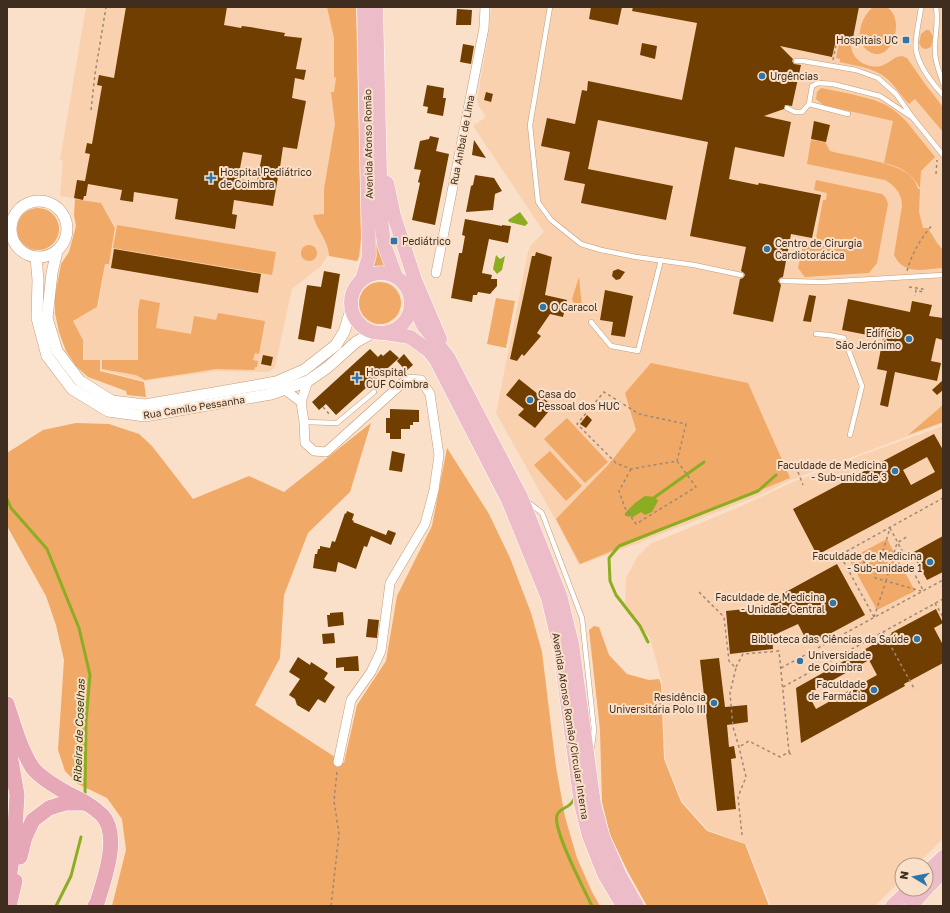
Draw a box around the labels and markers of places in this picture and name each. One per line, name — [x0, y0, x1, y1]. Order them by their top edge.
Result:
place label: Hospitais UC — [836, 34, 898, 46]
marker: Hospitais UC — [901, 35, 911, 45]
place label: Urgências — [770, 70, 818, 82]
marker: Urgências — [757, 71, 767, 81]
place label: Hospital Pediátrico de Coimbra — [220, 166, 312, 190]
marker: Hospital Pediátrico de Coimbra — [205, 172, 217, 184]
place label: Pediátrico — [402, 235, 451, 247]
marker: Pediátrico — [389, 236, 399, 246]
place label: Centro de Cirurgia Cardiotorácica — [775, 237, 862, 261]
marker: Centro de Cirurgia Cardiotorácica — [762, 244, 772, 254]
place label: O Caracol — [551, 301, 597, 313]
marker: O Caracol — [538, 302, 548, 312]
place label: Edifício São Jerónimo — [836, 327, 901, 351]
marker: Edifício São Jerónimo — [904, 334, 914, 344]
place label: Hospital CUF Coimbra — [366, 366, 428, 390]
marker: Hospital CUF Coimbra — [351, 372, 363, 384]
place label: Casa do Pessoal dos HUC — [538, 388, 620, 412]
marker: Casa do Pessoal dos HUC — [525, 395, 535, 405]
place label: Faculdade de Medicina - Sub-unidade 3 — [777, 459, 887, 483]
marker: Faculdade de Medicina - Sub-unidade 3 — [890, 466, 900, 476]
place label: Faculdade de Medicina - Sub-unidade 1 — [812, 550, 922, 574]
marker: Faculdade de Medicina - Sub-unidade 1 — [925, 557, 935, 567]
place label: Faculdade de Medicina - Unidade Central — [715, 591, 825, 615]
marker: Faculdade de Medicina - Unidade Central — [828, 598, 838, 608]
place label: Biblioteca das Ciências da Saúde — [751, 633, 909, 645]
marker: Biblioteca das Ciências da Saúde — [912, 634, 922, 644]
place label: Universidade de Coimbra — [808, 649, 871, 673]
marker: Universidade de Coimbra — [795, 656, 805, 666]
place label: Faculdade de Farmácia — [808, 678, 866, 702]
marker: Faculdade de Farmácia — [869, 685, 879, 695]
place label: Residência Universitária Polo III — [609, 691, 706, 715]
marker: Residência Universitária Polo III — [709, 698, 719, 708]

